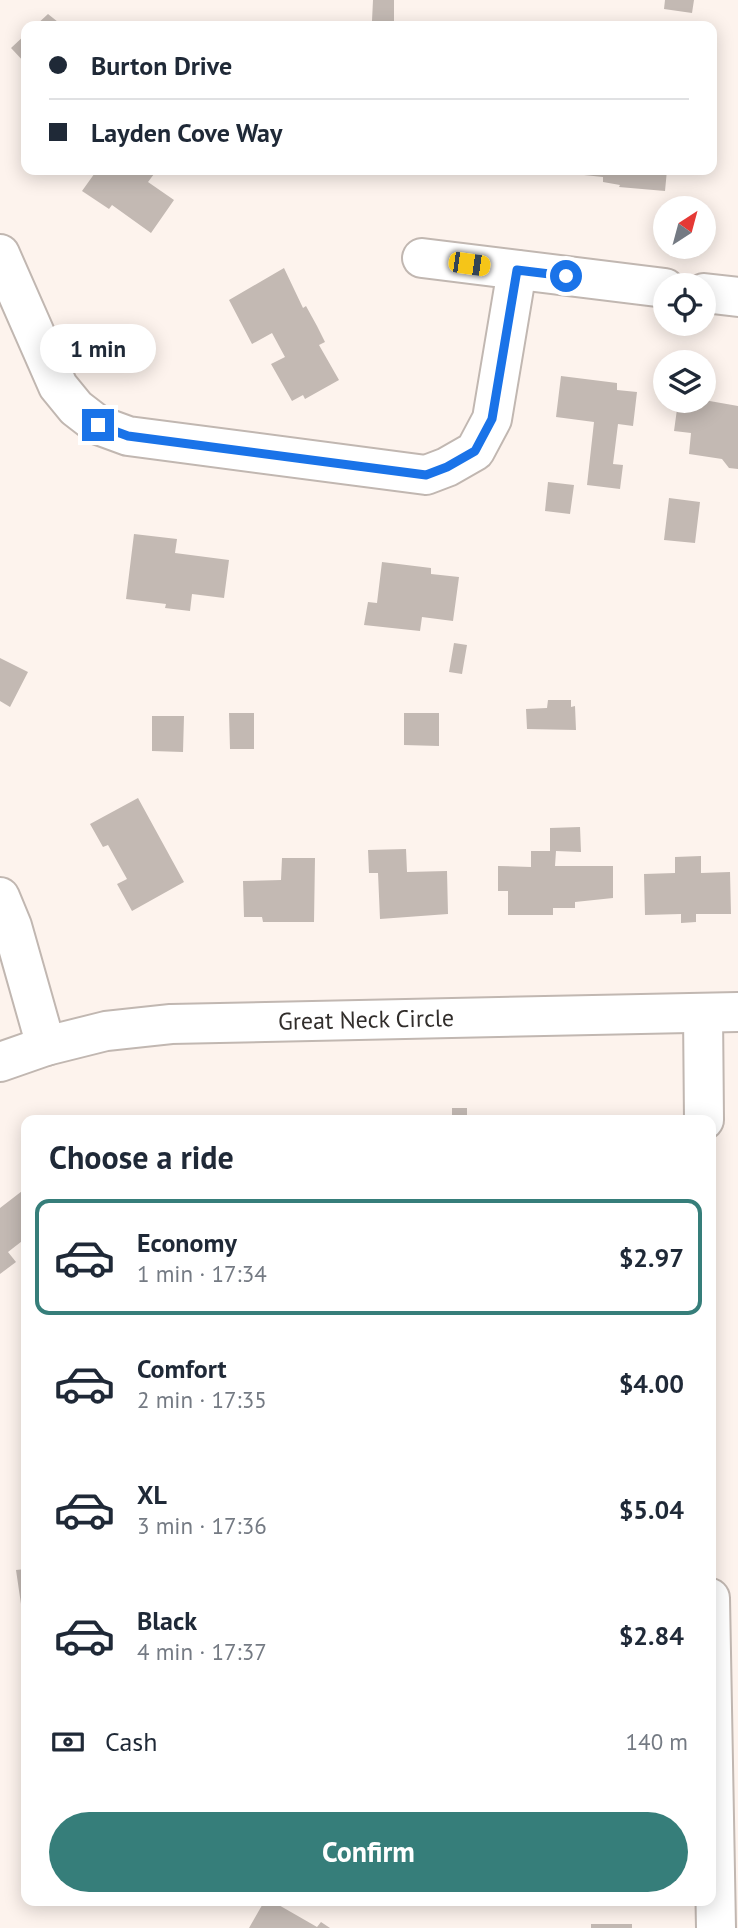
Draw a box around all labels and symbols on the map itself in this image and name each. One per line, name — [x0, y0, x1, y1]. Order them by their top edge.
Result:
north arrow — [653, 196, 716, 259]
car — [447, 251, 492, 277]
route start — [550, 260, 582, 292]
callout: 1 min — [40, 324, 156, 372]
route end — [82, 409, 114, 441]
street label: Great Neck Circle — [278, 1002, 454, 1037]

